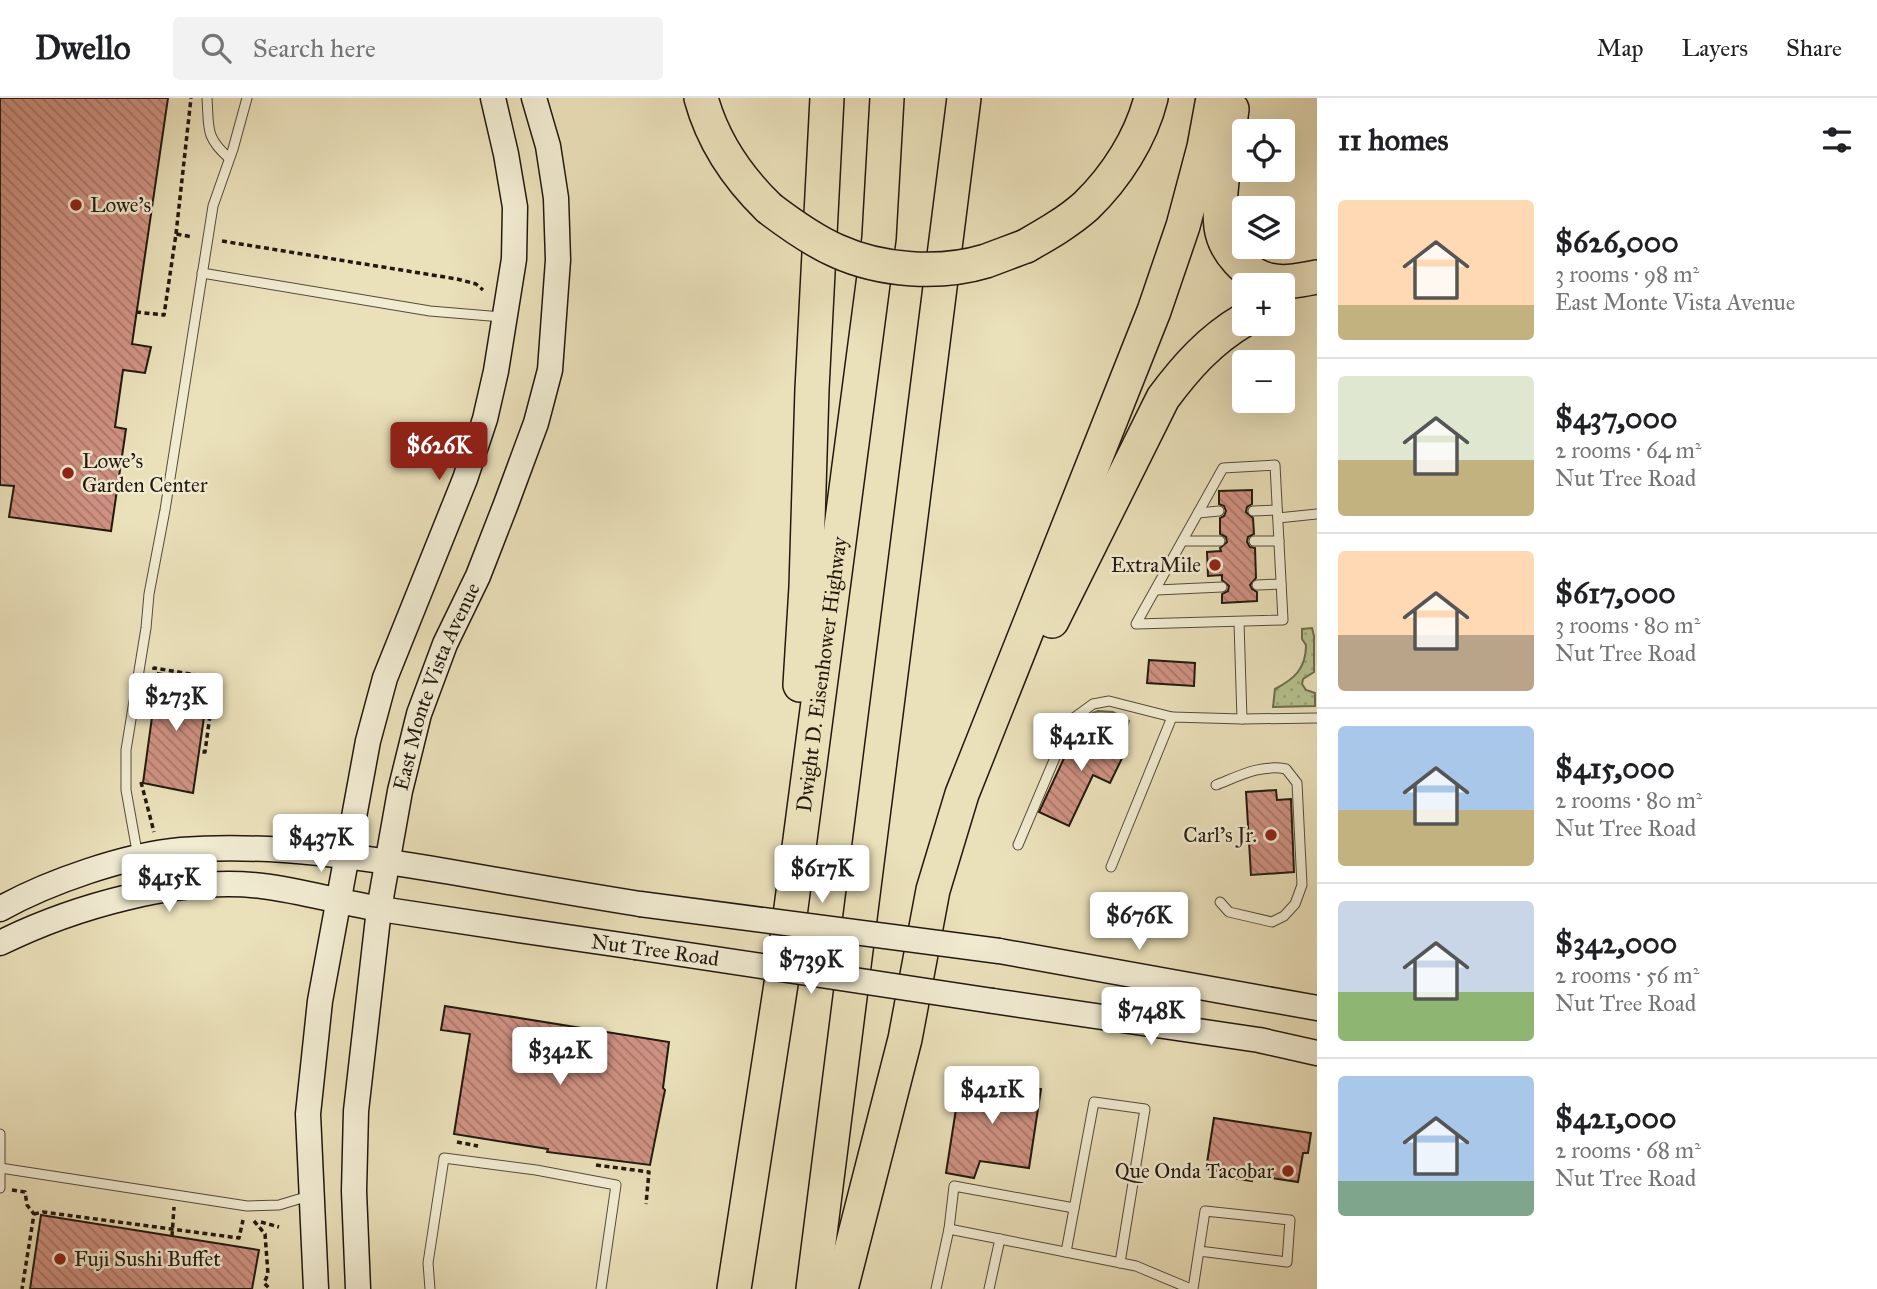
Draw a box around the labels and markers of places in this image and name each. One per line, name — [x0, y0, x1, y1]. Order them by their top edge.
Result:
place label: Lowe's — [90, 192, 151, 218]
marker: Lowe's — [68, 197, 84, 213]
pin: $626K — [390, 422, 488, 482]
place label: Lowe's Garden Center — [82, 448, 208, 498]
marker: Lowe's Garden Center — [60, 465, 76, 481]
place label: ExtraMile — [1111, 552, 1201, 578]
marker: ExtraMile — [1207, 557, 1223, 573]
pin: $273K — [127, 674, 225, 733]
pin: $421K — [1032, 714, 1130, 773]
pin: $437K — [272, 814, 370, 874]
place label: Carl's Jr. — [1183, 822, 1257, 848]
marker: Carl's Jr. — [1263, 827, 1279, 843]
pin: $617K — [773, 846, 871, 905]
pin: $415K — [120, 854, 218, 914]
pin: $676K — [1090, 892, 1188, 952]
pin: $739K — [762, 936, 860, 996]
pin: $748K — [1102, 988, 1200, 1047]
pin: $342K — [511, 1028, 609, 1087]
pin: $421K — [943, 1066, 1041, 1126]
place label: Que Onda Tacobar — [1115, 1158, 1274, 1184]
marker: Que Onda Tacobar — [1280, 1163, 1296, 1179]
place label: Fuji Sushi Buffet — [74, 1246, 221, 1272]
marker: Fuji Sushi Buffet — [52, 1251, 68, 1267]

